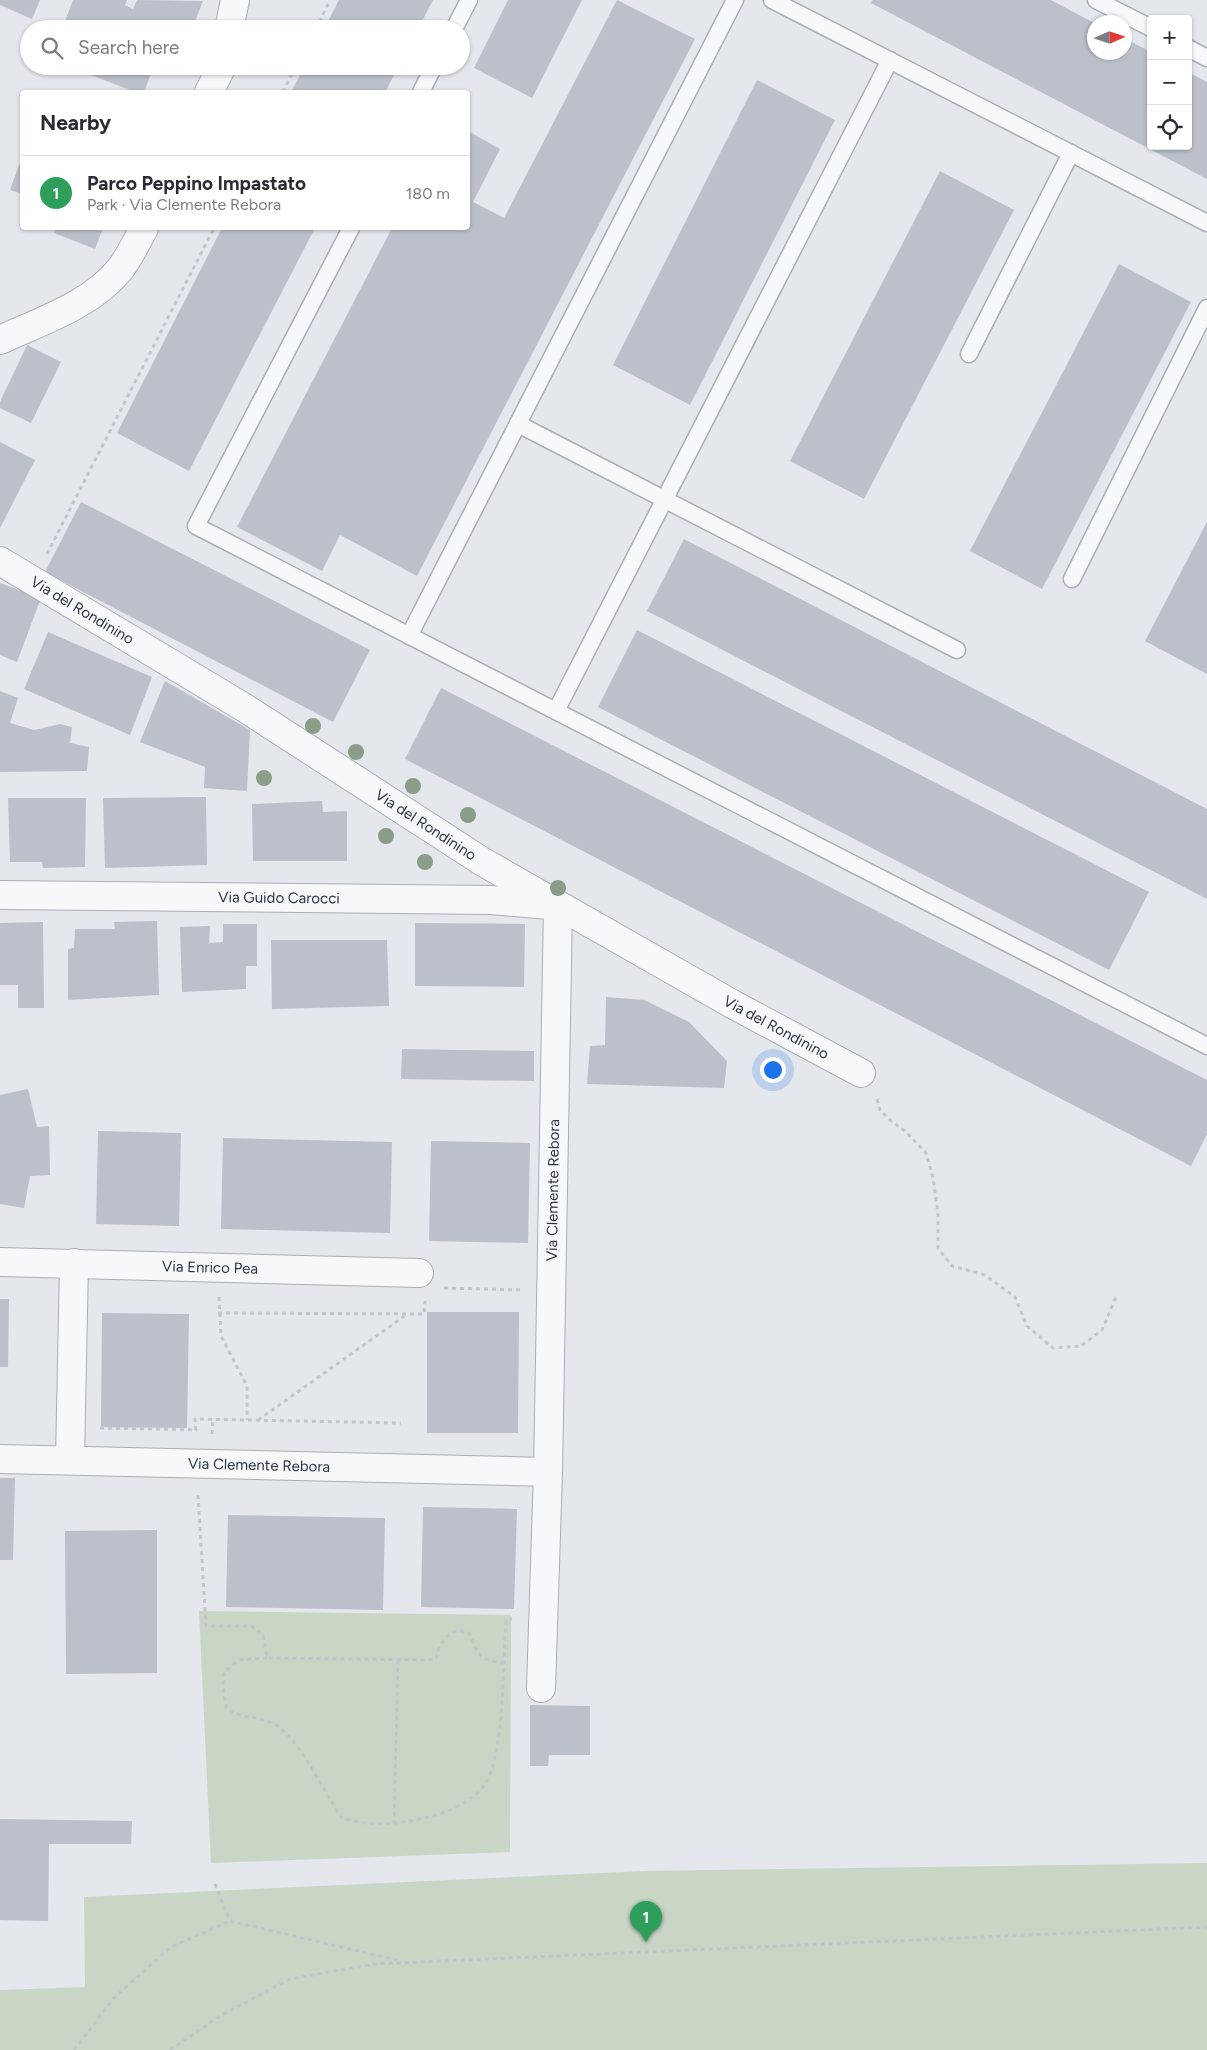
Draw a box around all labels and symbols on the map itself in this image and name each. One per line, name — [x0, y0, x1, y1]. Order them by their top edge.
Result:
north arrow — [1087, 15, 1132, 60]
street label: Via del Rondinino — [28, 573, 137, 648]
street label: Via del Rondinino — [372, 786, 480, 864]
street label: Via Guido Carocci — [218, 888, 340, 907]
street label: Via del Rondinino — [720, 992, 832, 1063]
your location — [760, 1057, 786, 1083]
street label: Via Clemente Rebora — [543, 1119, 563, 1261]
street label: Via Enrico Pea — [162, 1257, 258, 1278]
street label: Via Clemente Rebora — [188, 1454, 330, 1476]
pin: 1 — [630, 1901, 662, 1942]

